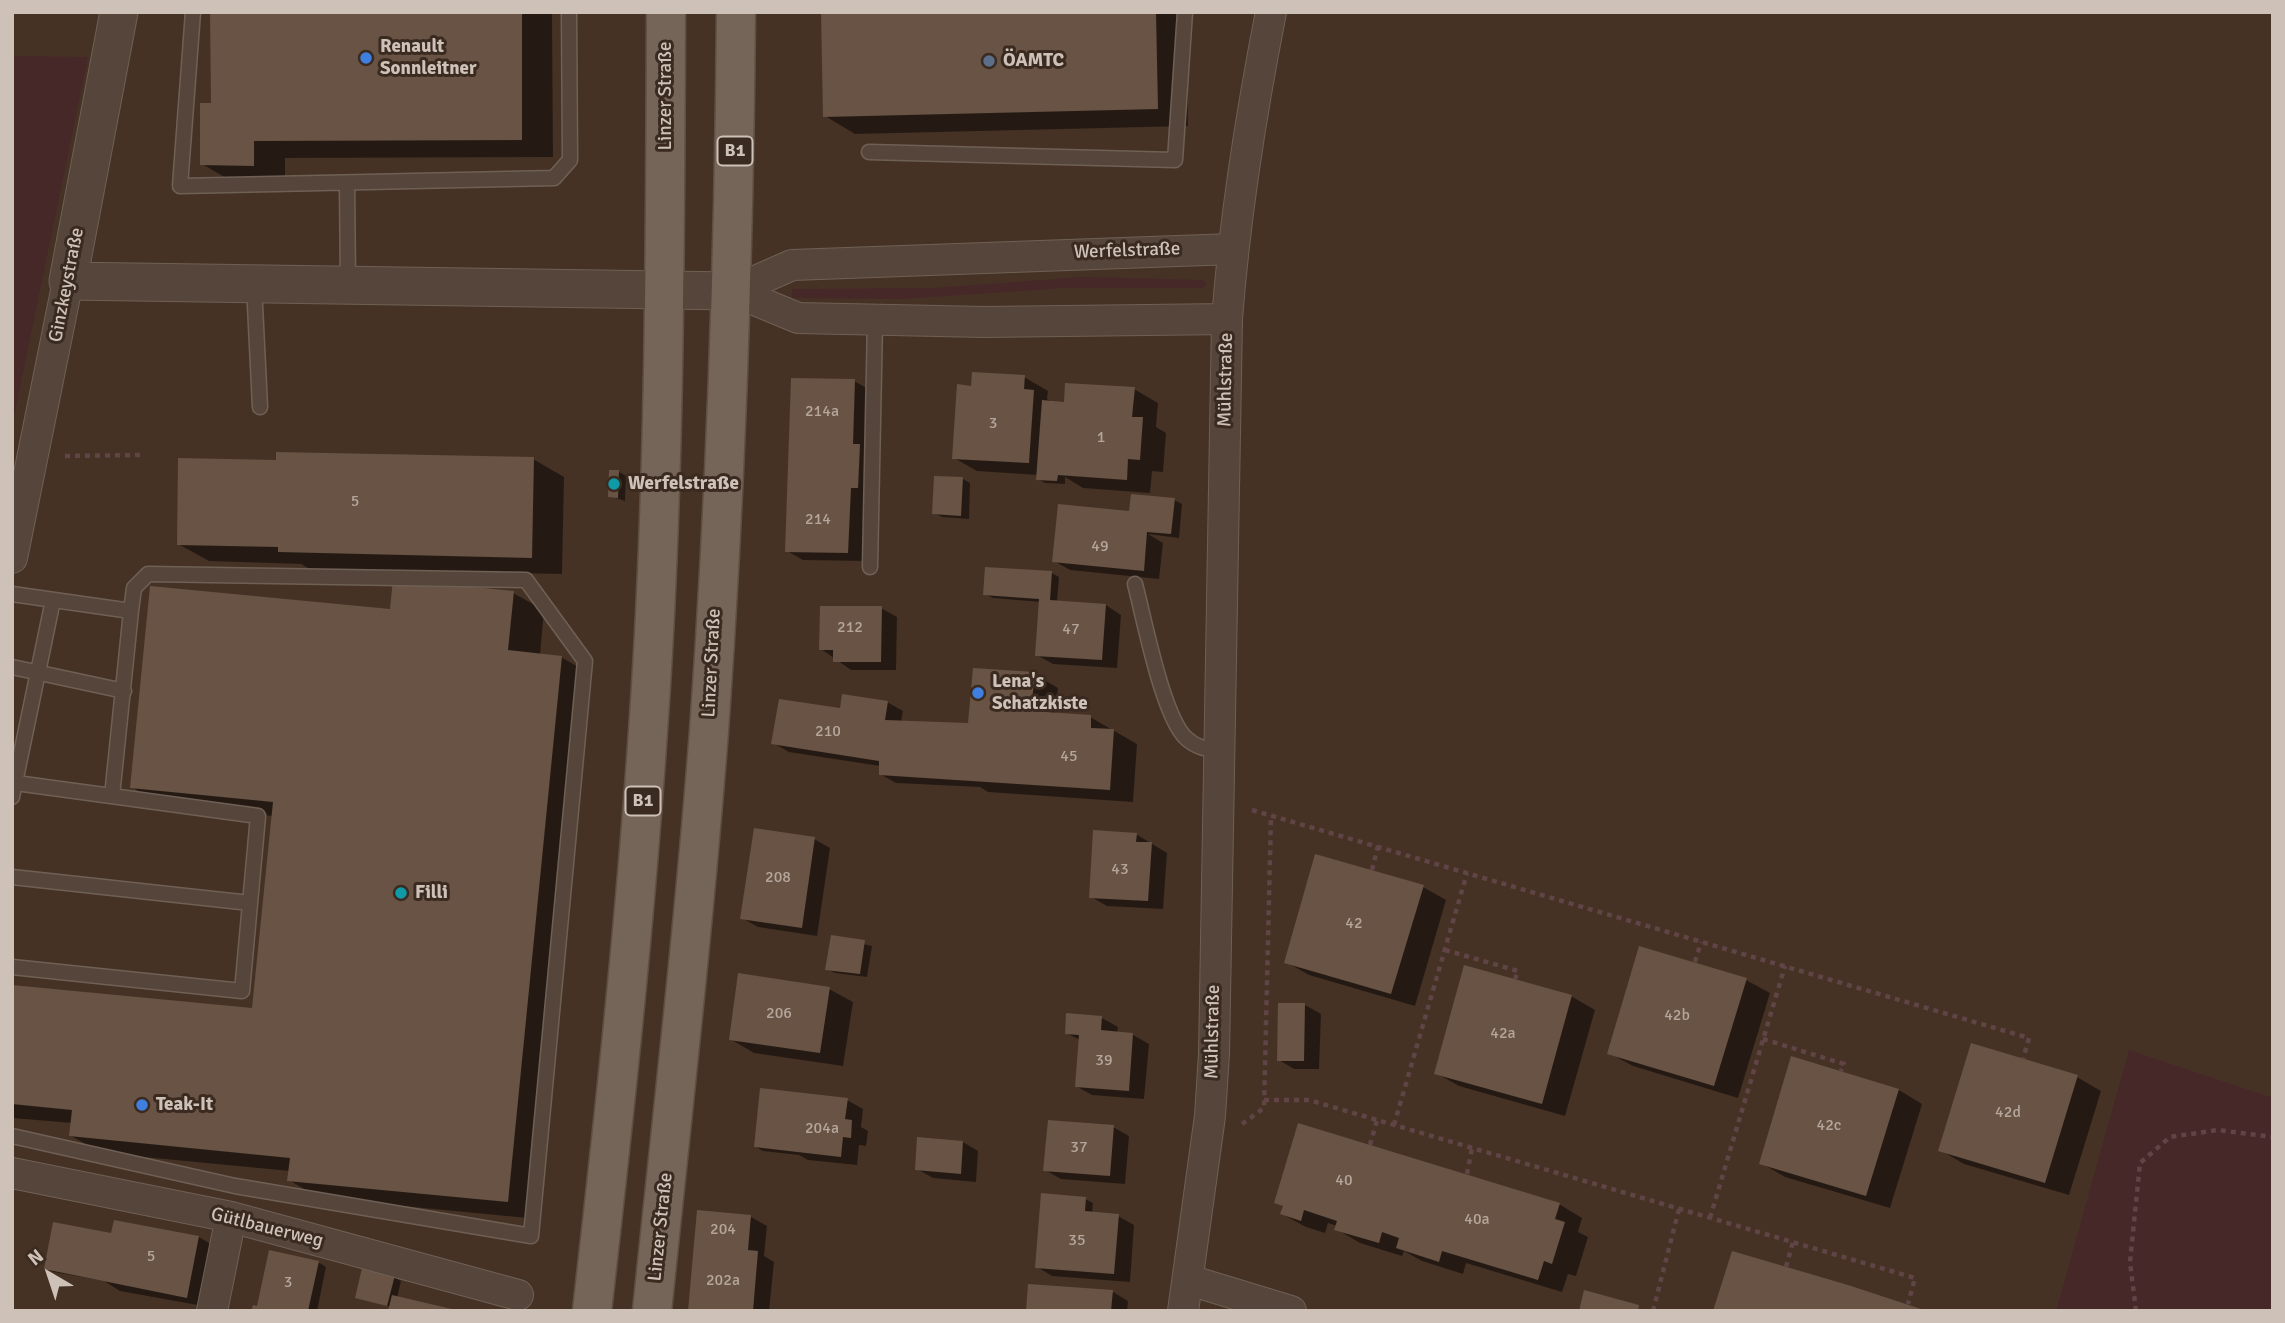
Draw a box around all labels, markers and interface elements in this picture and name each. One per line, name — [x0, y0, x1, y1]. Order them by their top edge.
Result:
place label: Renault Sonnleitner — [380, 36, 477, 80]
street label: Linzer Straße — [655, 41, 677, 151]
marker: Renault Sonnleitner — [358, 50, 374, 66]
place label: ÖAMTC — [1003, 50, 1064, 72]
marker: ÖAMTC — [981, 53, 997, 69]
road number: B1 — [718, 136, 752, 166]
street label: Ginzkeystraße — [45, 226, 89, 344]
street label: Werfelstraße — [1073, 238, 1181, 264]
street label: Mühlstraße — [1214, 333, 1238, 427]
house number: 214a — [805, 402, 839, 422]
house number: 3 — [989, 414, 997, 434]
house number: 1 — [1097, 428, 1105, 448]
place label: Werfelstraße — [628, 473, 739, 495]
marker: Werfelstraße — [606, 476, 622, 492]
house number: 5 — [351, 492, 359, 512]
house number: 214 — [805, 510, 831, 530]
house number: 49 — [1091, 537, 1109, 557]
street label: Linzer Straße — [698, 608, 726, 718]
house number: 212 — [837, 618, 863, 638]
house number: 47 — [1062, 620, 1080, 640]
place label: Lena's Schatzkiste — [992, 671, 1088, 715]
marker: Lena's Schatzkiste — [970, 685, 986, 701]
house number: 210 — [815, 722, 841, 742]
house number: 45 — [1060, 747, 1078, 767]
road number: B1 — [626, 786, 660, 816]
house number: 43 — [1111, 860, 1129, 880]
house number: 208 — [765, 868, 791, 888]
place label: Filli — [415, 882, 448, 904]
marker: Filli — [393, 885, 409, 901]
house number: 42 — [1345, 914, 1363, 934]
street label: Mühlstraße — [1201, 985, 1225, 1079]
house number: 206 — [766, 1004, 792, 1024]
house number: 42b — [1664, 1006, 1690, 1026]
house number: 42a — [1490, 1024, 1516, 1044]
house number: 39 — [1095, 1051, 1113, 1071]
place label: Teak-It — [156, 1094, 213, 1116]
marker: Teak-It — [134, 1097, 150, 1113]
house number: 42d — [1995, 1103, 2021, 1123]
house number: 42c — [1817, 1116, 1841, 1136]
house number: 204a — [805, 1119, 839, 1139]
house number: 37 — [1070, 1138, 1088, 1158]
house number: 40 — [1335, 1171, 1353, 1191]
street label: Linzer Straße — [644, 1172, 678, 1282]
street label: Gütlbauerweg — [209, 1203, 325, 1253]
house number: 40a — [1464, 1210, 1490, 1230]
house number: 204 — [710, 1220, 736, 1240]
house number: 35 — [1068, 1231, 1086, 1251]
north arrow — [14, 1239, 84, 1309]
text: N — [23, 1244, 48, 1271]
house number: 5 — [147, 1247, 155, 1267]
house number: 202a — [706, 1271, 740, 1291]
house number: 3 — [284, 1273, 292, 1293]

